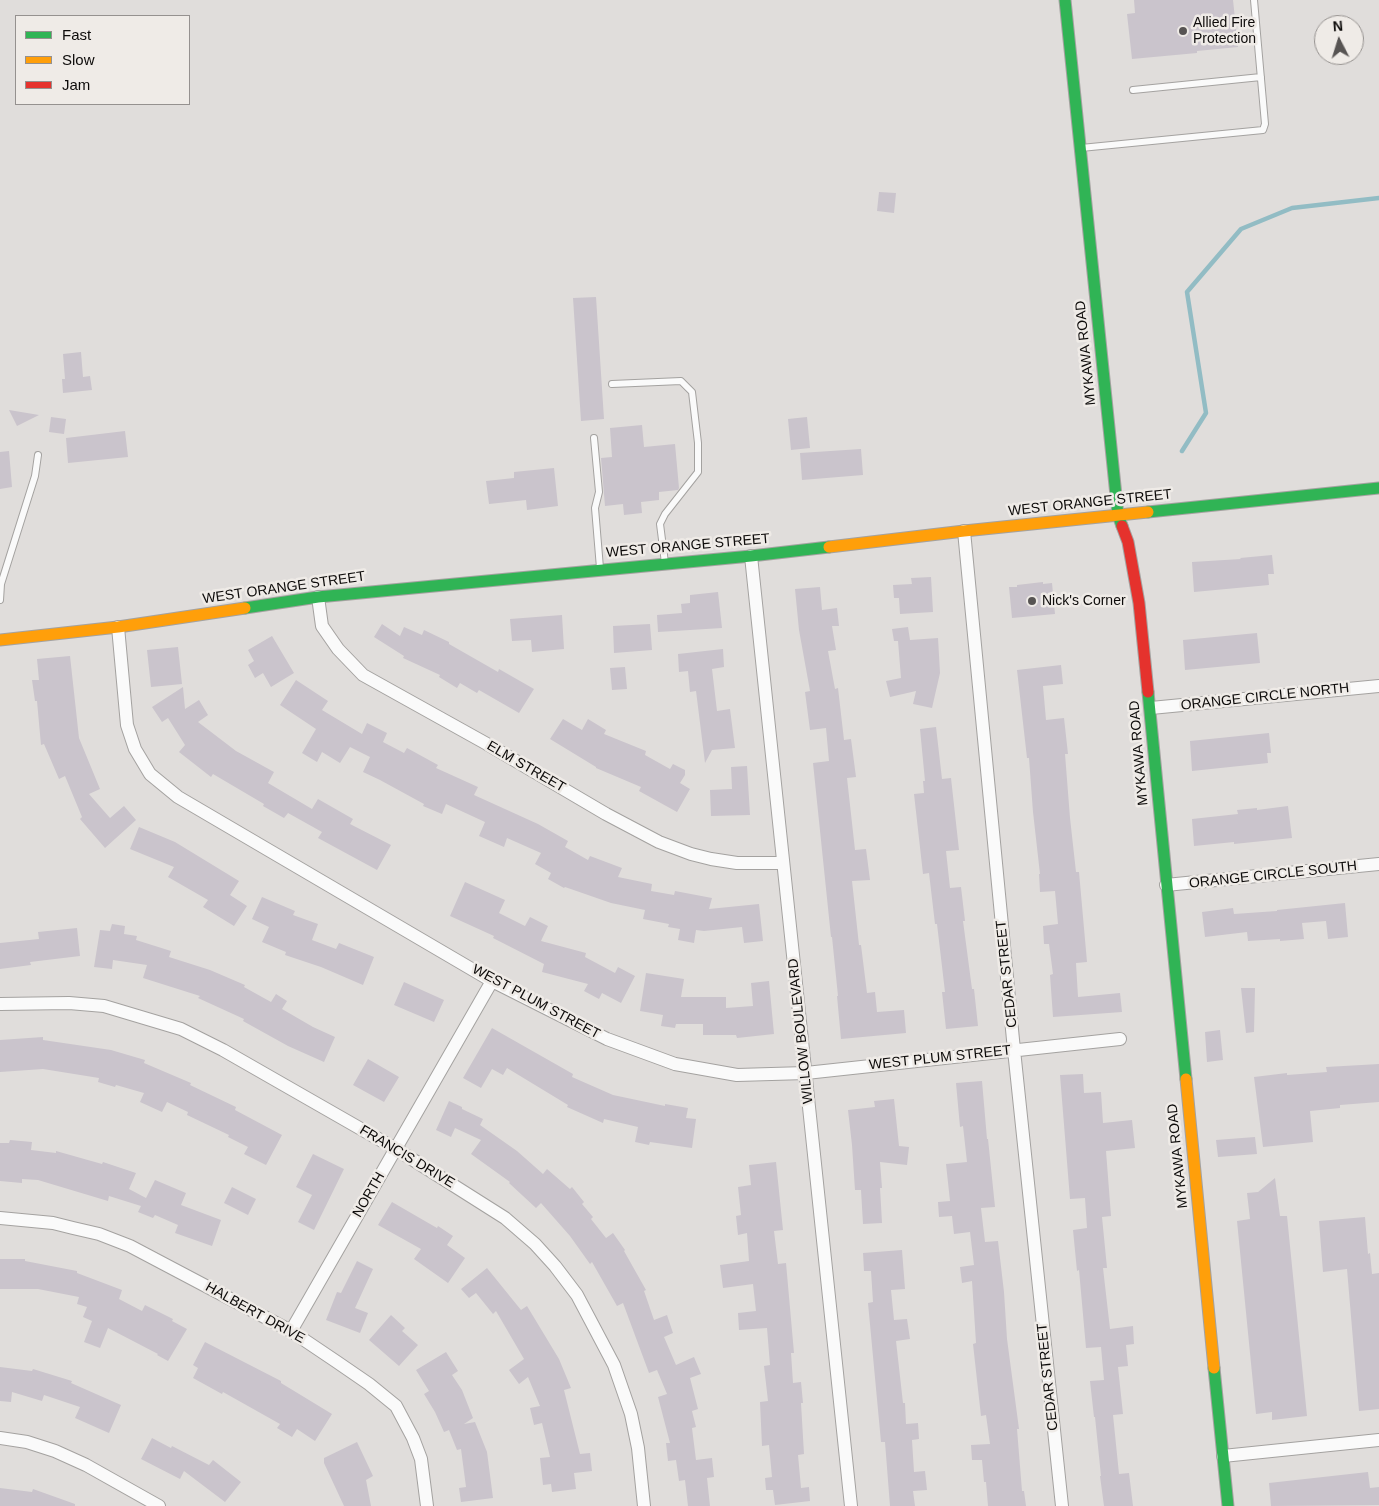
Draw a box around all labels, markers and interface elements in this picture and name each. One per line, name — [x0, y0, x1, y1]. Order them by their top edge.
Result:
legend — [15, 15, 190, 105]
place label: Allied Fire Protection — [1193, 15, 1256, 48]
north arrow — [1314, 15, 1364, 65]
text: N — [1332, 18, 1344, 34]
marker: Allied Fire Protection — [1177, 25, 1189, 37]
text: Fast — [62, 26, 91, 43]
text: Slow — [62, 51, 95, 68]
text: Jam — [62, 76, 90, 93]
street label: MYKAWA ROAD — [1072, 300, 1100, 406]
street label: WEST ORANGE STREET — [1008, 486, 1172, 520]
street label: WEST ORANGE STREET — [606, 530, 770, 562]
street label: WEST ORANGE STREET — [202, 568, 366, 608]
place label: Nick's Corner — [1042, 593, 1126, 609]
marker: Nick's Corner — [1026, 595, 1038, 607]
street label: ORANGE CIRCLE NORTH — [1180, 680, 1350, 714]
street label: MYKAWA ROAD — [1126, 700, 1152, 806]
street label: ELM STREET — [484, 738, 568, 796]
street label: ORANGE CIRCLE SOUTH — [1188, 858, 1358, 892]
street label: CEDAR STREET — [993, 919, 1021, 1029]
street label: WILLOW BOULEVARD — [785, 958, 817, 1104]
street label: WEST PLUM STREET — [469, 961, 603, 1043]
street label: WEST PLUM STREET — [868, 1042, 1012, 1074]
street label: MYKAWA ROAD — [1164, 1103, 1192, 1209]
street label: FRANCIS DRIVE — [356, 1122, 458, 1192]
street label: NORTH — [349, 1169, 389, 1221]
street label: HALBERT DRIVE — [202, 1279, 308, 1347]
street label: CEDAR STREET — [1034, 1322, 1062, 1432]

